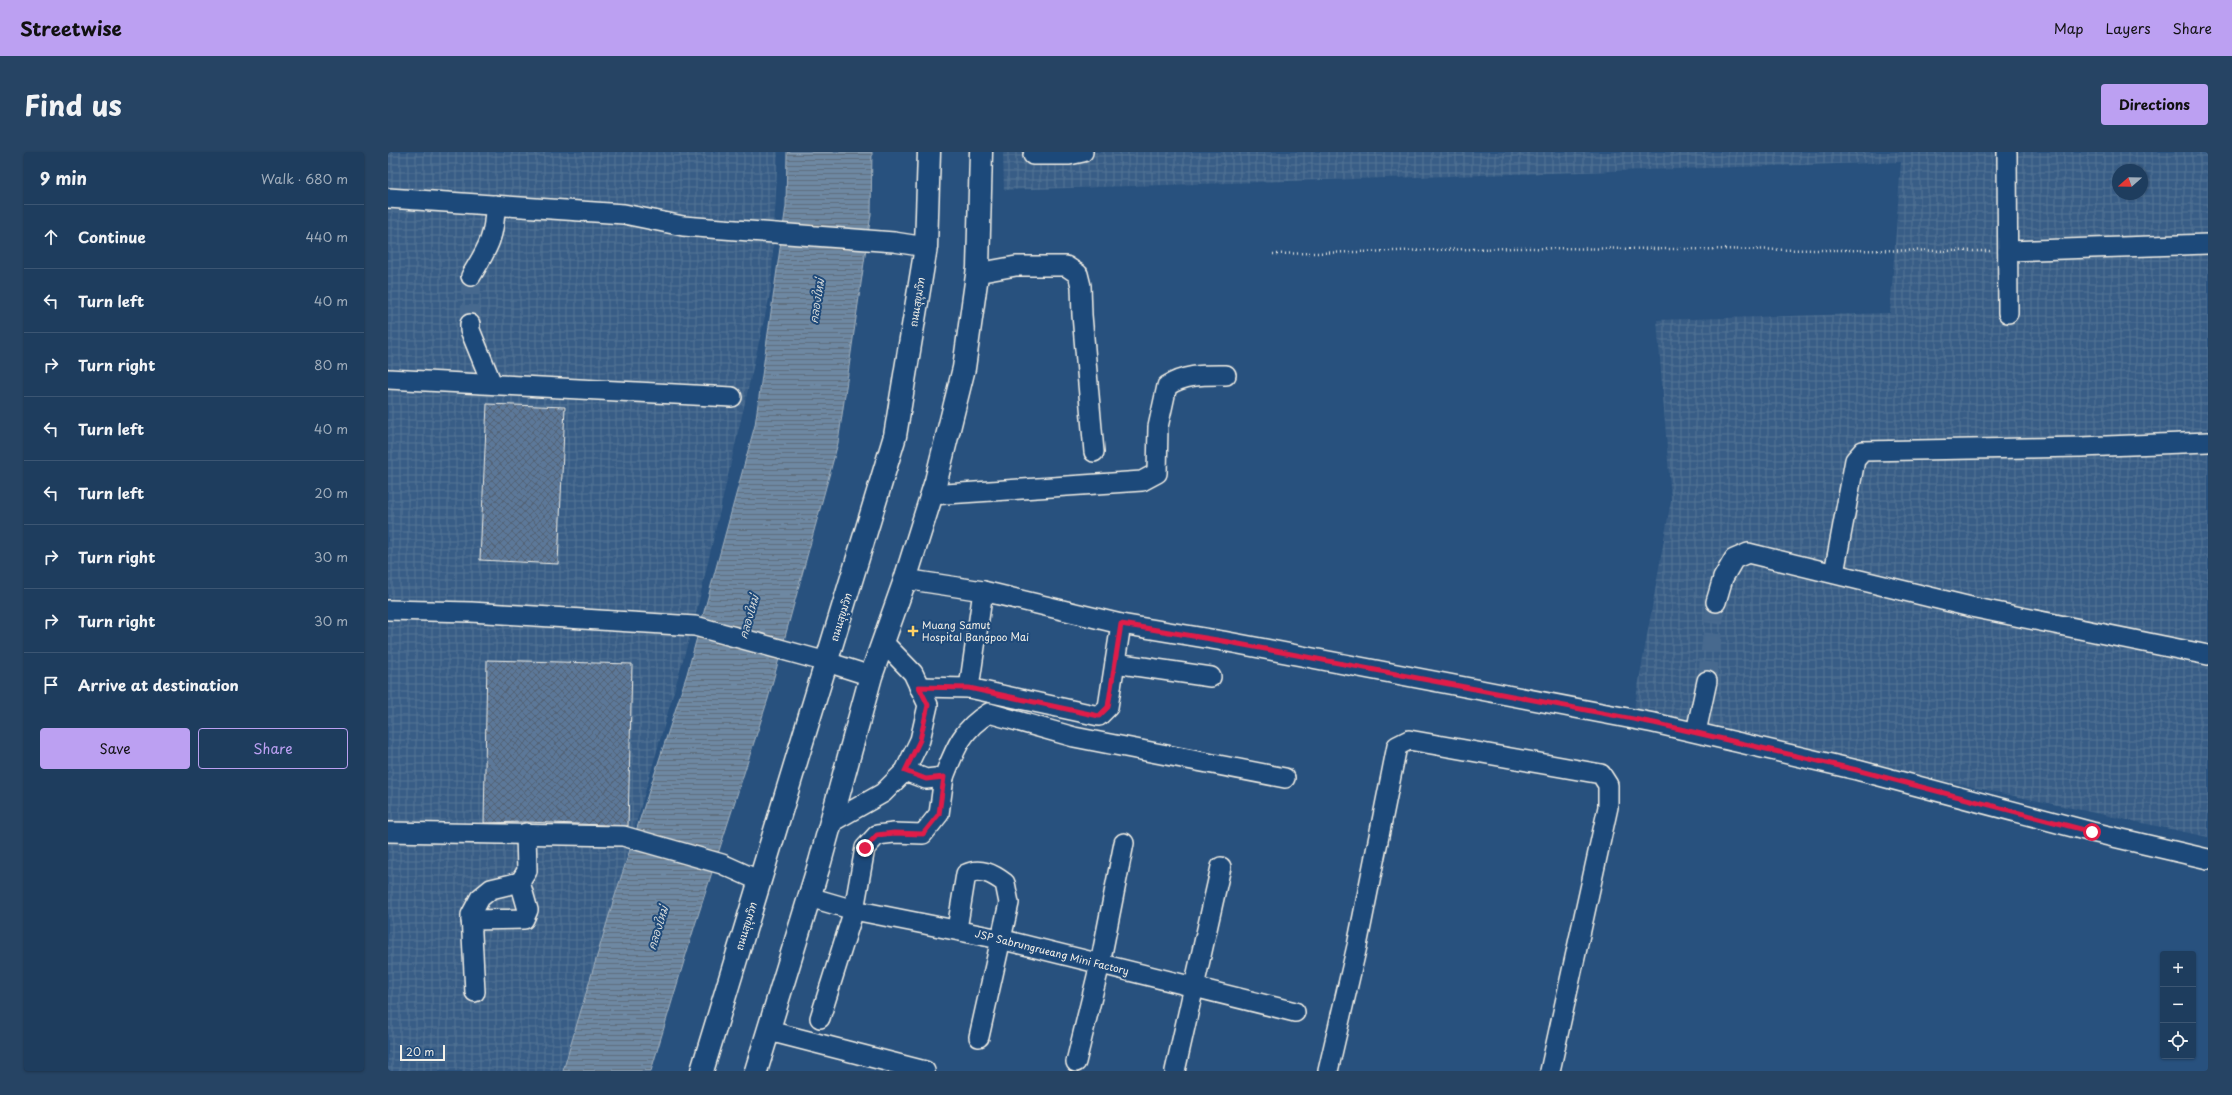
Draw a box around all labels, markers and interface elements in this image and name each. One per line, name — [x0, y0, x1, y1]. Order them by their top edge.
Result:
text: Streetwise — [20, 14, 122, 42]
text: Map — [2054, 18, 2084, 39]
text: Layers — [2106, 18, 2151, 39]
text: Share — [2173, 18, 2212, 39]
text: Find us — [24, 83, 122, 126]
button: Directions — [2101, 84, 2208, 125]
north arrow — [2112, 164, 2148, 200]
text: 9 min — [40, 165, 87, 191]
text: Walk · 680 m — [261, 169, 348, 188]
text: Continue — [78, 225, 146, 248]
icon: ahead — [40, 226, 62, 248]
text: 440 m — [305, 227, 348, 246]
water label: คลองใหม่ — [805, 276, 829, 324]
street label: ถนนสุขุมวิท — [905, 276, 930, 328]
text: Turn left — [78, 289, 144, 312]
icon: left — [40, 290, 62, 312]
text: 40 m — [314, 291, 348, 310]
text: Turn right — [78, 353, 155, 376]
icon: right — [40, 354, 62, 376]
text: 80 m — [314, 355, 348, 374]
text: Turn left — [78, 417, 144, 440]
icon: left — [40, 418, 62, 440]
text: 40 m — [314, 419, 348, 438]
text: Turn left — [78, 481, 144, 504]
icon: left — [40, 482, 62, 504]
text: 20 m — [314, 483, 348, 502]
text: Turn right — [78, 545, 155, 568]
icon: right — [40, 546, 62, 568]
text: 30 m — [314, 547, 348, 566]
water label: คลองใหม่ — [734, 591, 763, 641]
street label: ถนนสุขุมวิท — [826, 591, 857, 644]
text: Turn right — [78, 609, 155, 632]
icon: right — [40, 610, 62, 632]
text: 30 m — [314, 611, 348, 630]
place label: Muang Samut Hospital Bangpoo Mai — [922, 617, 1029, 644]
marker: Muang Samut Hospital Bangpoo Mai — [907, 625, 919, 637]
text: Arrive at destination — [78, 673, 239, 696]
icon: arrive — [40, 674, 62, 696]
button: Save — [40, 728, 190, 769]
button: Share — [198, 728, 348, 769]
route start — [2083, 823, 2101, 841]
route end — [856, 839, 874, 857]
street label: ถนนสุขุมวิท — [731, 900, 762, 953]
water label: คลองใหม่ — [643, 902, 673, 952]
street label: JSP Sabrungrueang Mini Factory — [973, 925, 1131, 979]
map controls — [2160, 951, 2196, 1059]
button: + — [2160, 951, 2196, 987]
button: − — [2160, 987, 2196, 1023]
button: locate — [2160, 1023, 2196, 1059]
scale bar — [400, 1043, 445, 1062]
text: 20 m — [406, 1043, 434, 1060]

